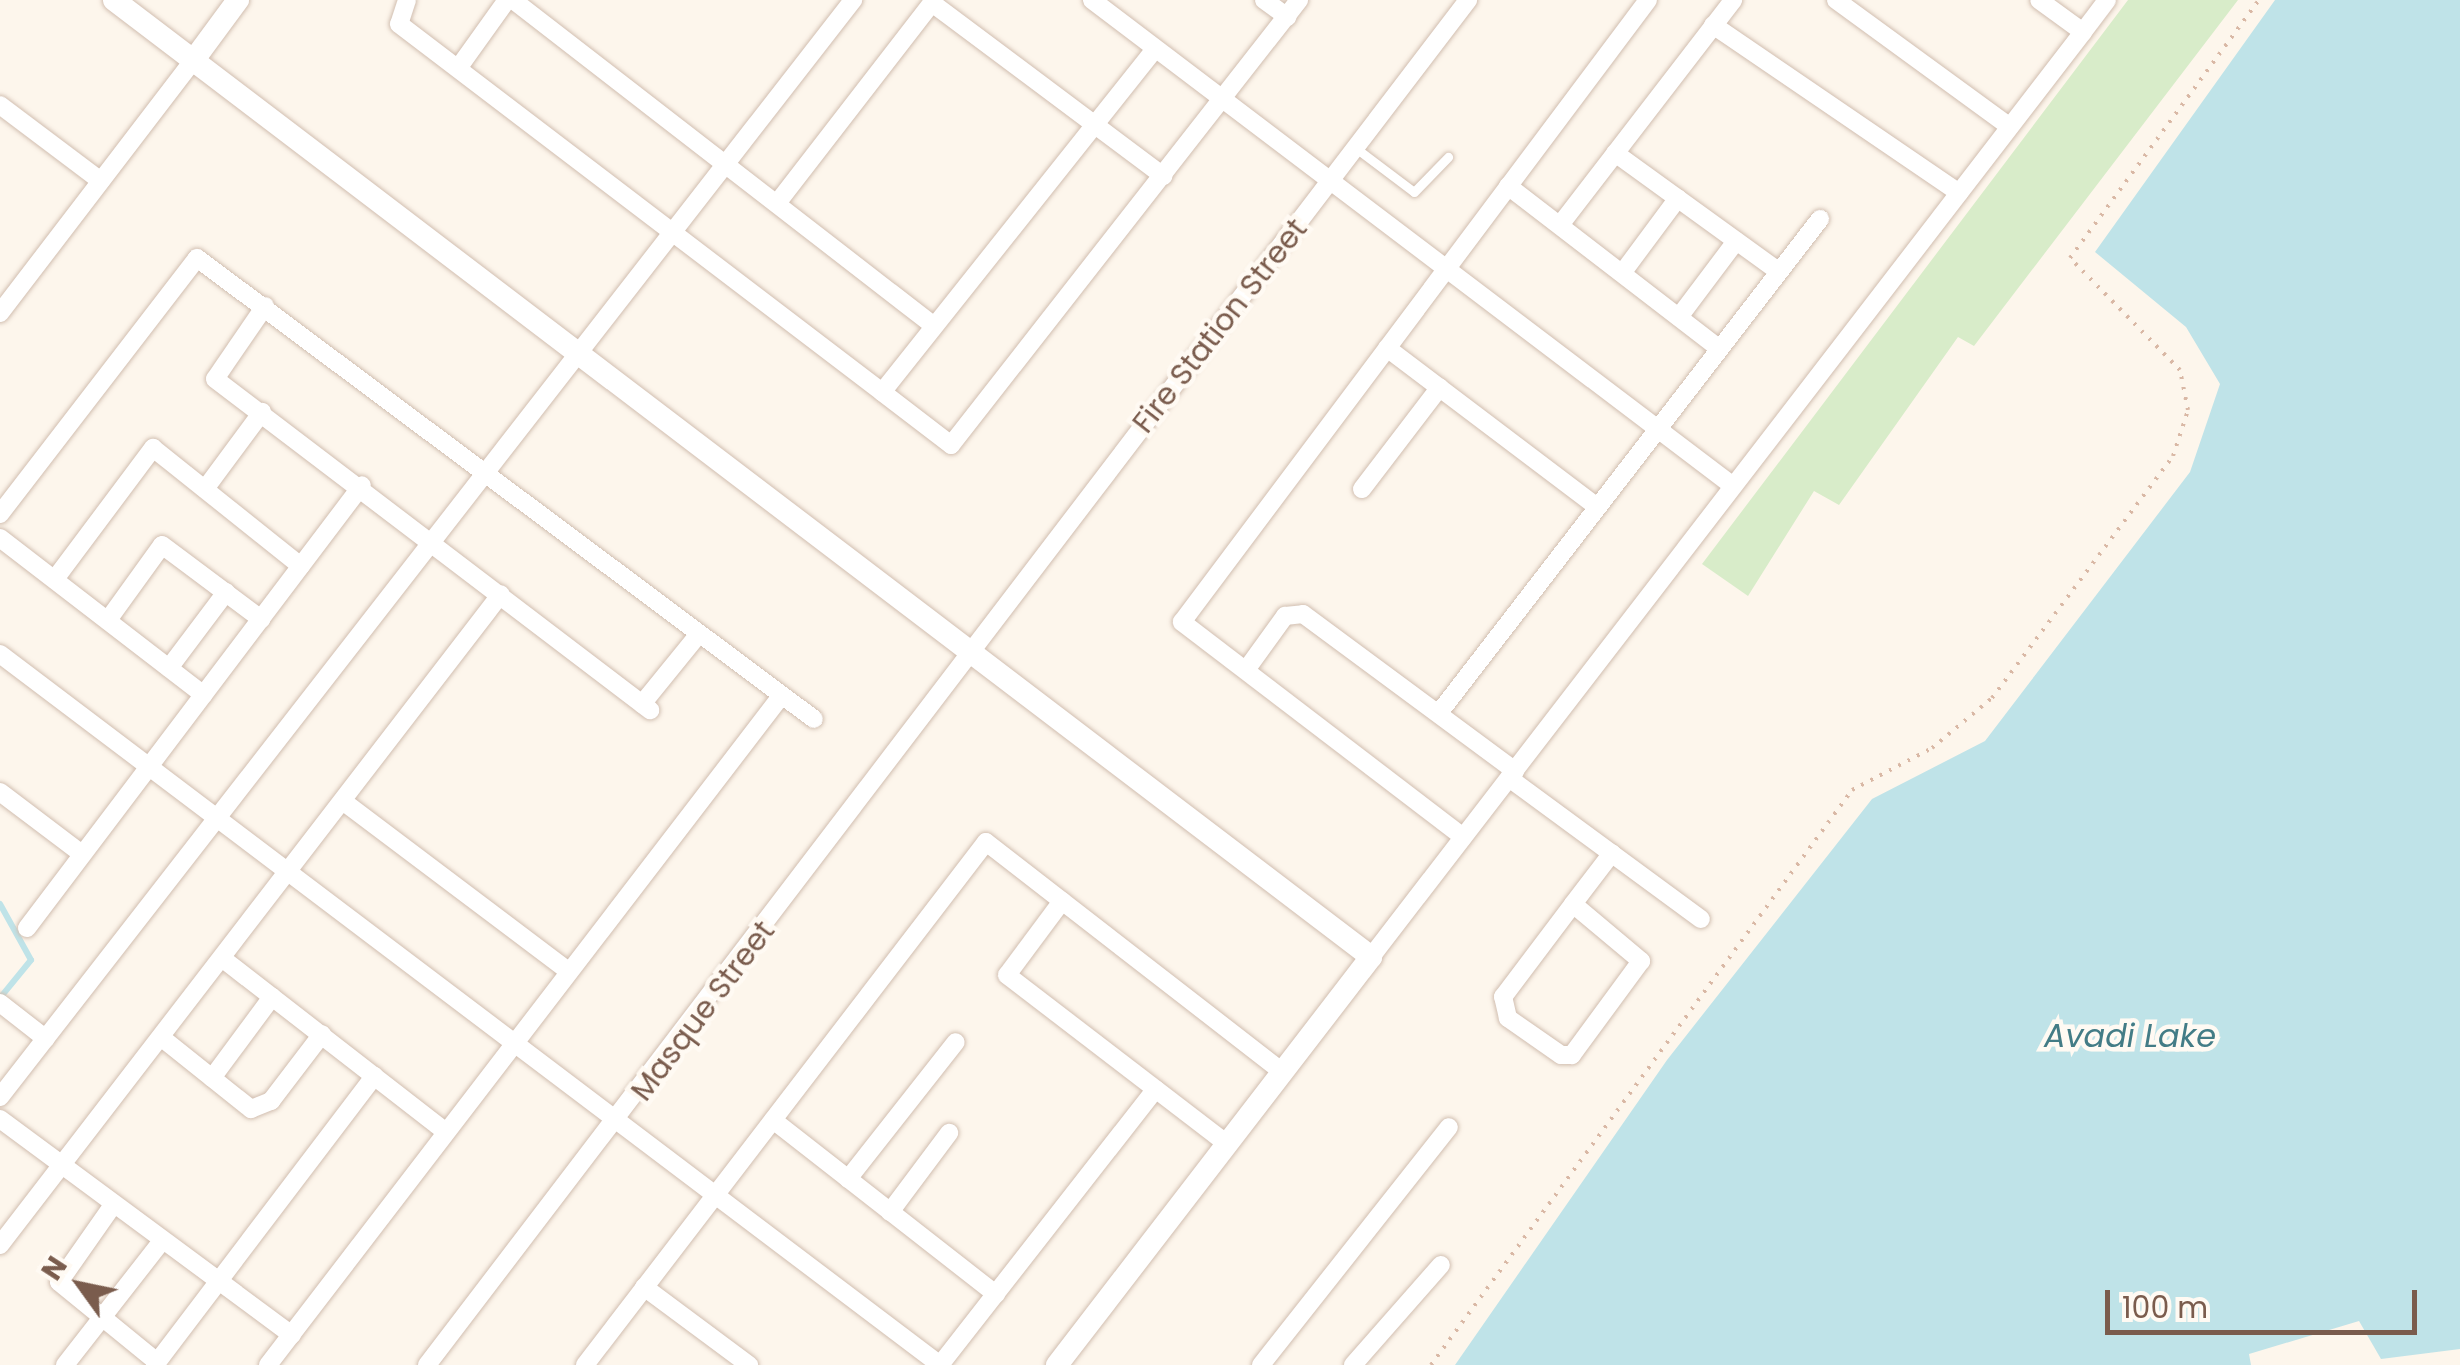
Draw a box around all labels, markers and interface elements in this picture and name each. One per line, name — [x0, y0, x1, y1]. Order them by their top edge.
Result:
street label: Fire Station Street — [1125, 212, 1315, 440]
street label: Masque Street — [624, 914, 782, 1108]
water label: Avadi Lake — [2044, 1017, 2216, 1055]
north arrow — [30, 1235, 130, 1335]
text: N — [32, 1249, 77, 1288]
scale bar — [2110, 1270, 2422, 1332]
text: 100 m — [2122, 1286, 2208, 1329]

